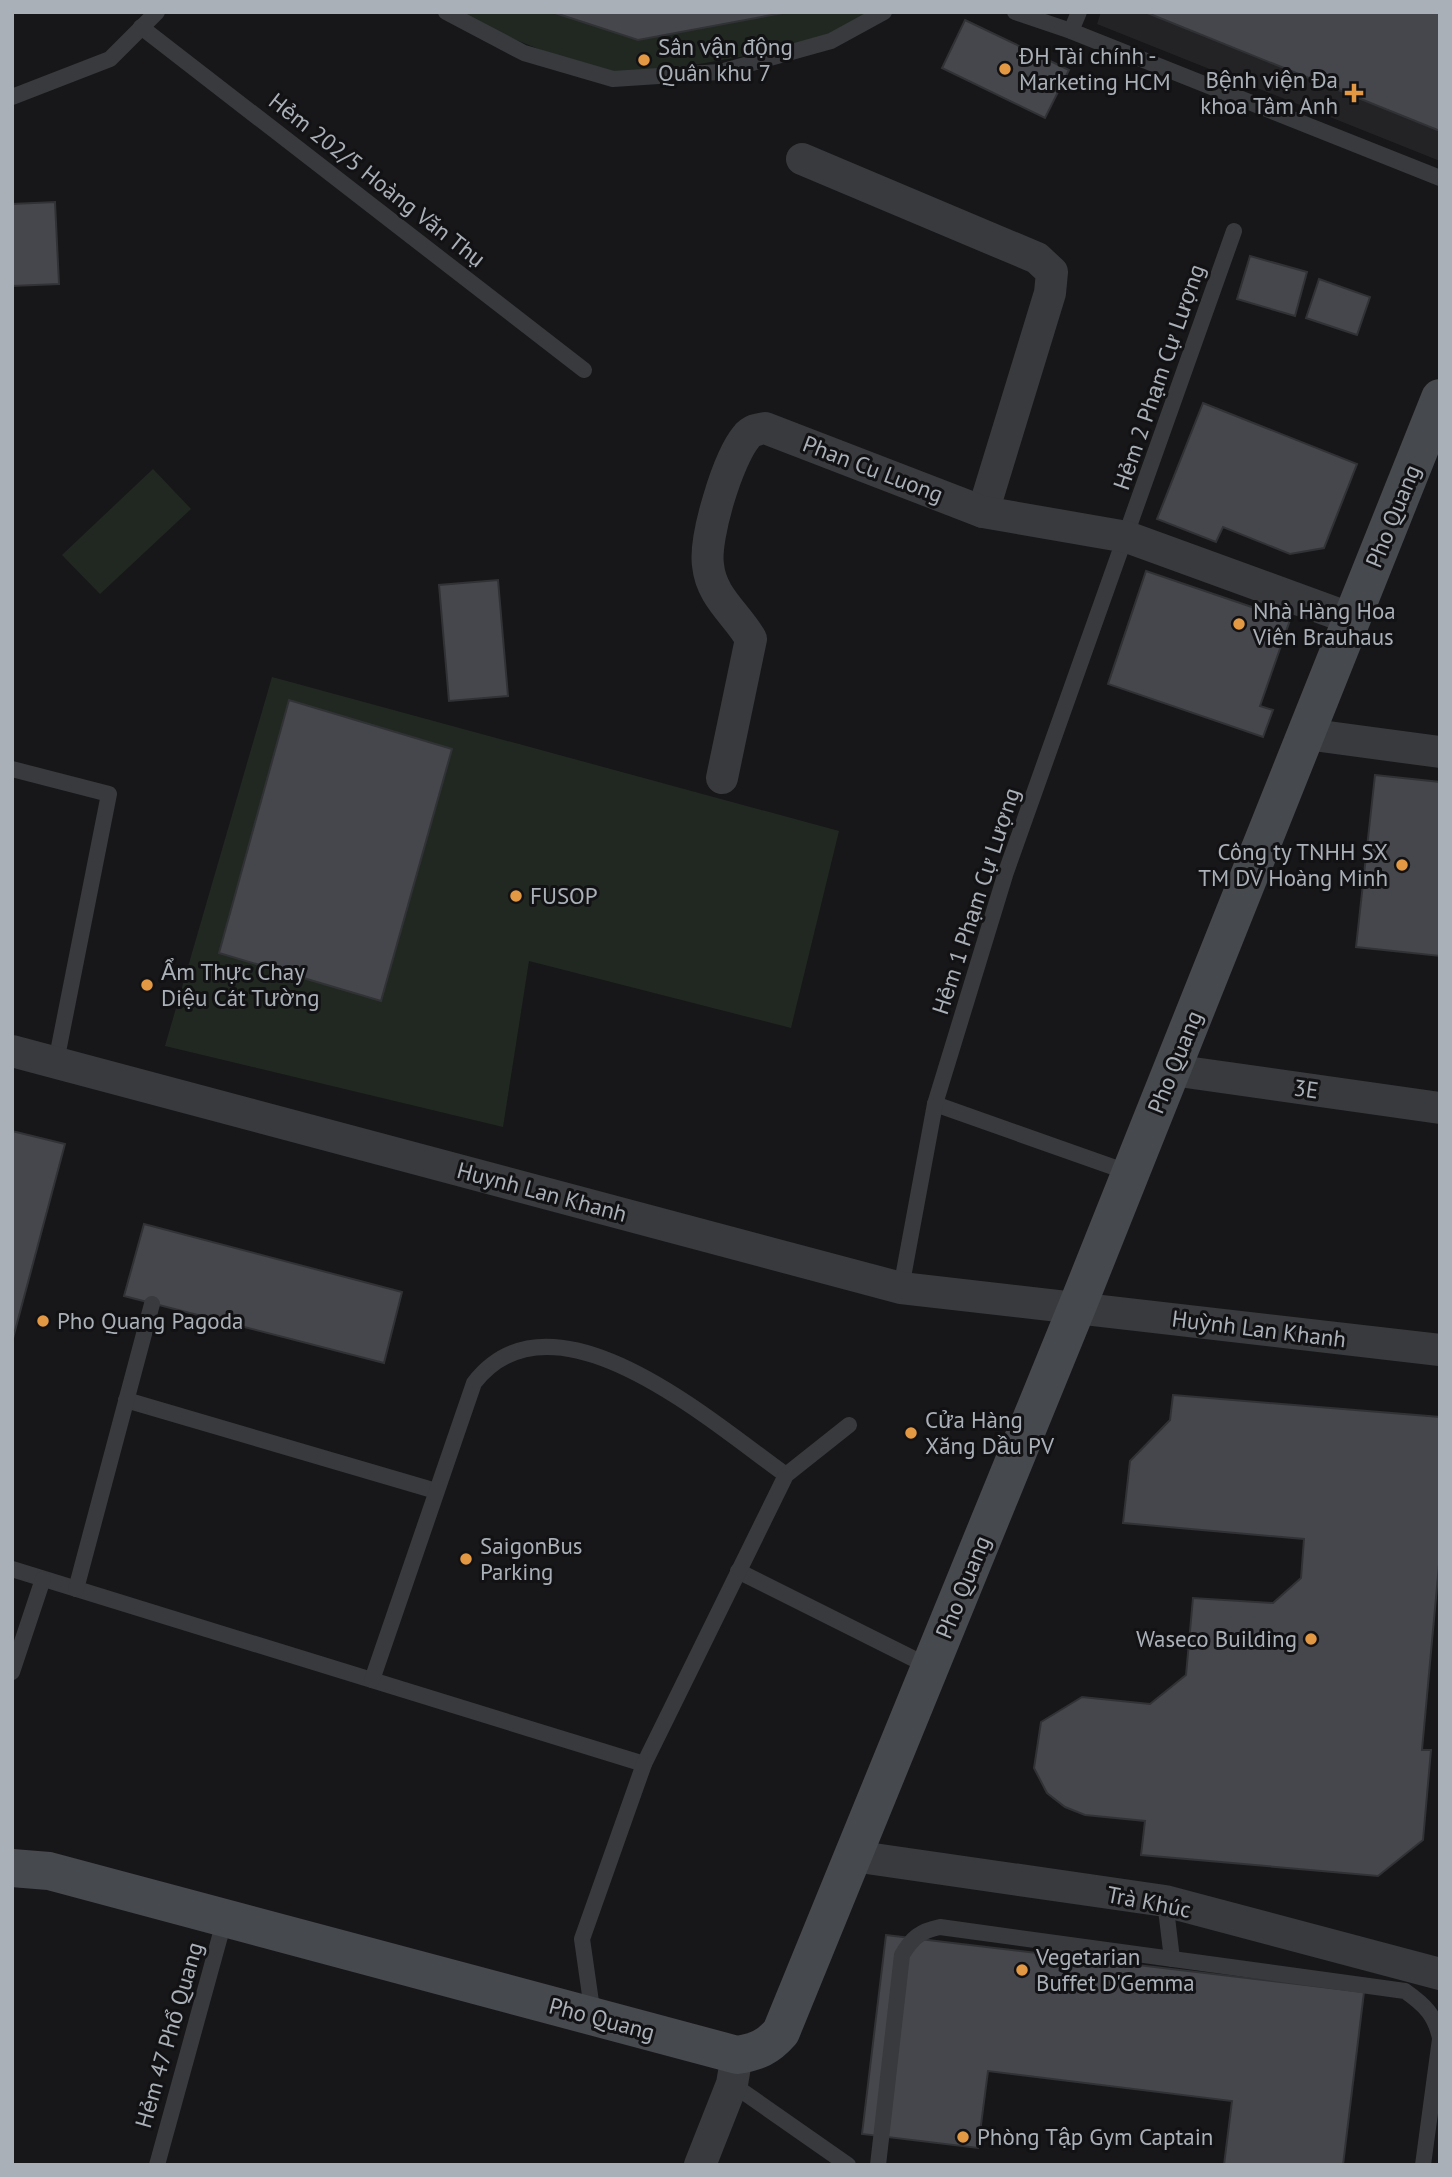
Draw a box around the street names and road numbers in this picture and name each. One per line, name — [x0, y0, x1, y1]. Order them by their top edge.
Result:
street label: Hẻm 202/5 Hoàng Văn Thụ — [263, 86, 491, 273]
street label: Hẻm 2 Phạm Cự Lượng — [1106, 260, 1211, 493]
street label: Phan Cu Luong — [799, 428, 947, 509]
street label: Pho Quang — [1359, 460, 1426, 571]
street label: Hẻm 1 Phạm Cự Lượng — [925, 784, 1026, 1018]
street label: Pho Quang — [1141, 1006, 1208, 1117]
street label: 3E — [1292, 1072, 1320, 1105]
street label: Huynh Lan Khanh — [454, 1155, 630, 1228]
street label: Huỳnh Lan Khanh — [1170, 1303, 1348, 1354]
street label: Pho Quang — [929, 1531, 996, 1642]
street label: Trà Khúc — [1105, 1879, 1194, 1924]
street label: Hẻm 47 Phổ Quang — [128, 1939, 209, 2131]
street label: Pho Quang — [546, 1990, 658, 2047]

